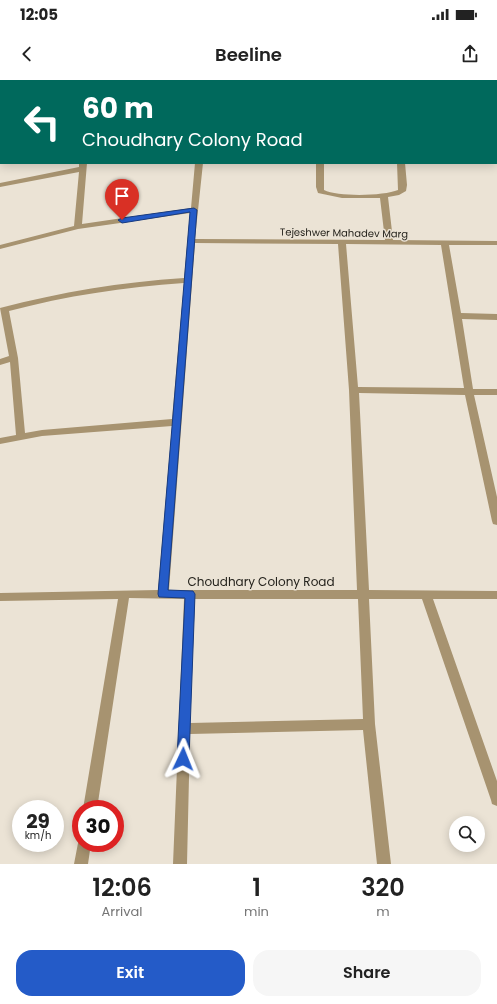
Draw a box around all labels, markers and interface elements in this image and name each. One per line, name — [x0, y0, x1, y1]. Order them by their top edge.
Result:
text: 12:05 — [20, 4, 58, 25]
text: Beeline — [215, 42, 282, 67]
icon: back — [16, 43, 38, 65]
icon: share — [459, 43, 481, 65]
text: 60 m — [82, 89, 154, 128]
icon: left — [16, 96, 68, 148]
text: Choudhary Colony Road — [82, 127, 303, 152]
pin — [105, 179, 139, 220]
icon: arrive — [111, 185, 133, 207]
street label: Tejeshwer Mahadev Marg — [280, 224, 408, 242]
street label: Choudhary Colony Road — [187, 573, 335, 590]
position arrow — [162, 738, 204, 780]
speed limit sign: 30 — [72, 800, 124, 852]
text: 29 — [26, 807, 50, 835]
map controls — [449, 816, 485, 852]
button: search — [449, 816, 485, 852]
text: km/h — [25, 828, 51, 843]
text: 12:06 — [92, 871, 152, 904]
text: 1 — [252, 871, 261, 904]
text: 320 — [361, 871, 405, 904]
text: Arrival — [102, 902, 142, 921]
text: min — [244, 902, 269, 921]
text: m — [376, 902, 390, 921]
button: Exit — [16, 950, 245, 996]
button: Share — [253, 950, 481, 996]

